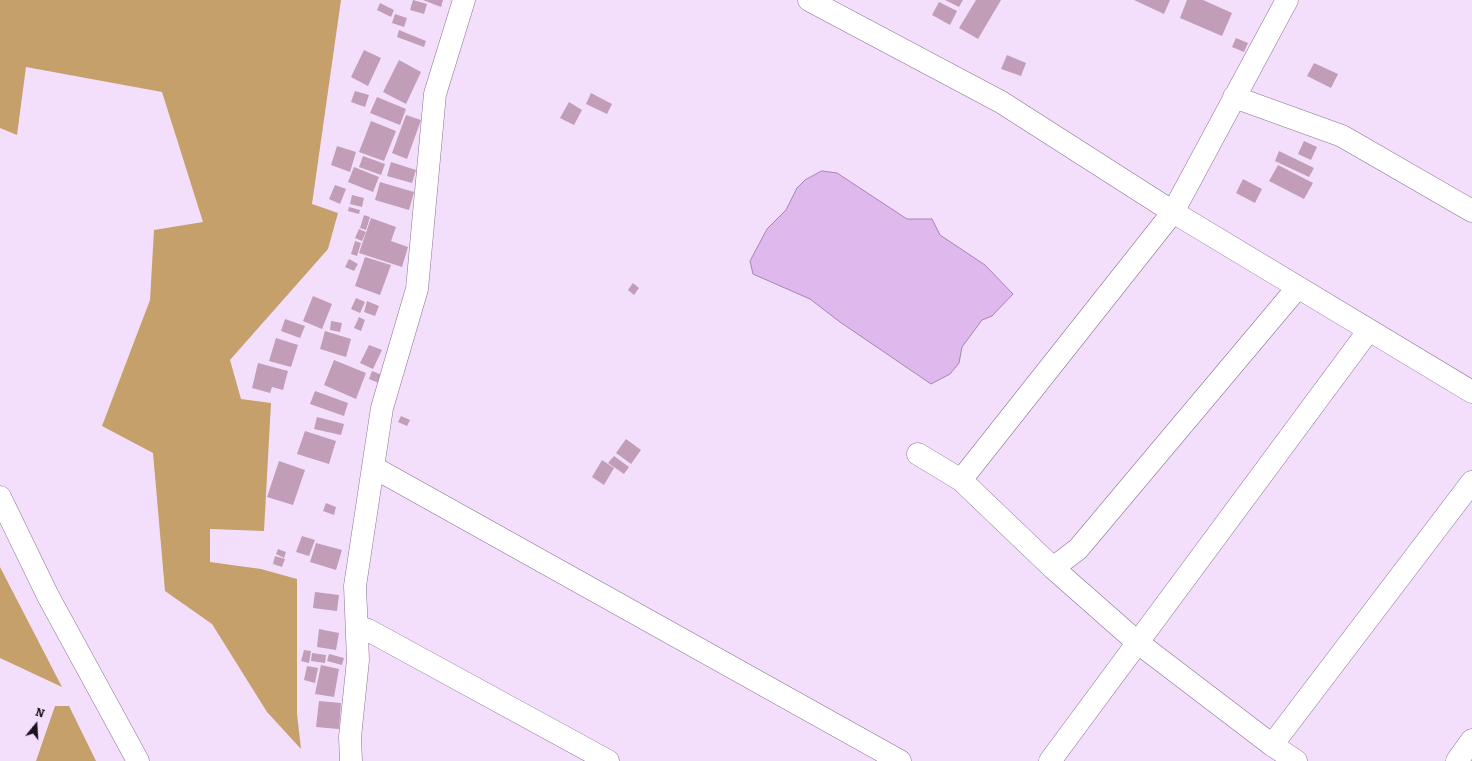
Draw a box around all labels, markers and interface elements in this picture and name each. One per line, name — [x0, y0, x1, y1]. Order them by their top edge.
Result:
north arrow — [16, 705, 56, 745]
text: N — [34, 706, 46, 721]

